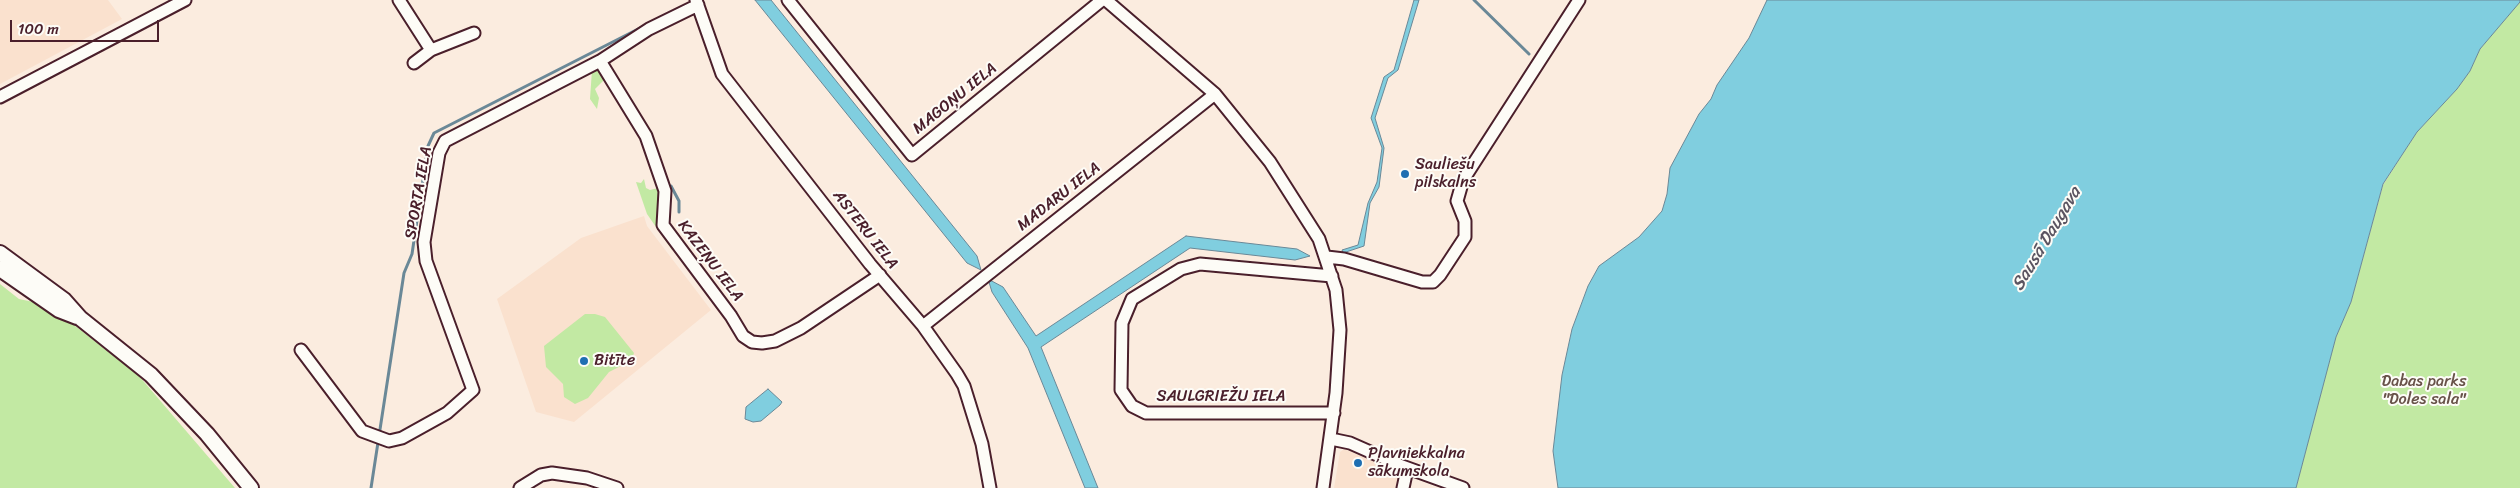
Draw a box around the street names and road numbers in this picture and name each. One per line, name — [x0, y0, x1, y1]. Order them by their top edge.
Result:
street label: MAGOŅU IELA — [909, 59, 1001, 139]
street label: SPORTA IELA — [401, 145, 437, 241]
street label: MADARU IELA — [1014, 159, 1104, 235]
street label: ASTERU IELA — [828, 187, 902, 273]
street label: KAZEŅU IELA — [673, 217, 747, 305]
street label: SAULGRIEŽU IELA — [1156, 387, 1286, 407]

